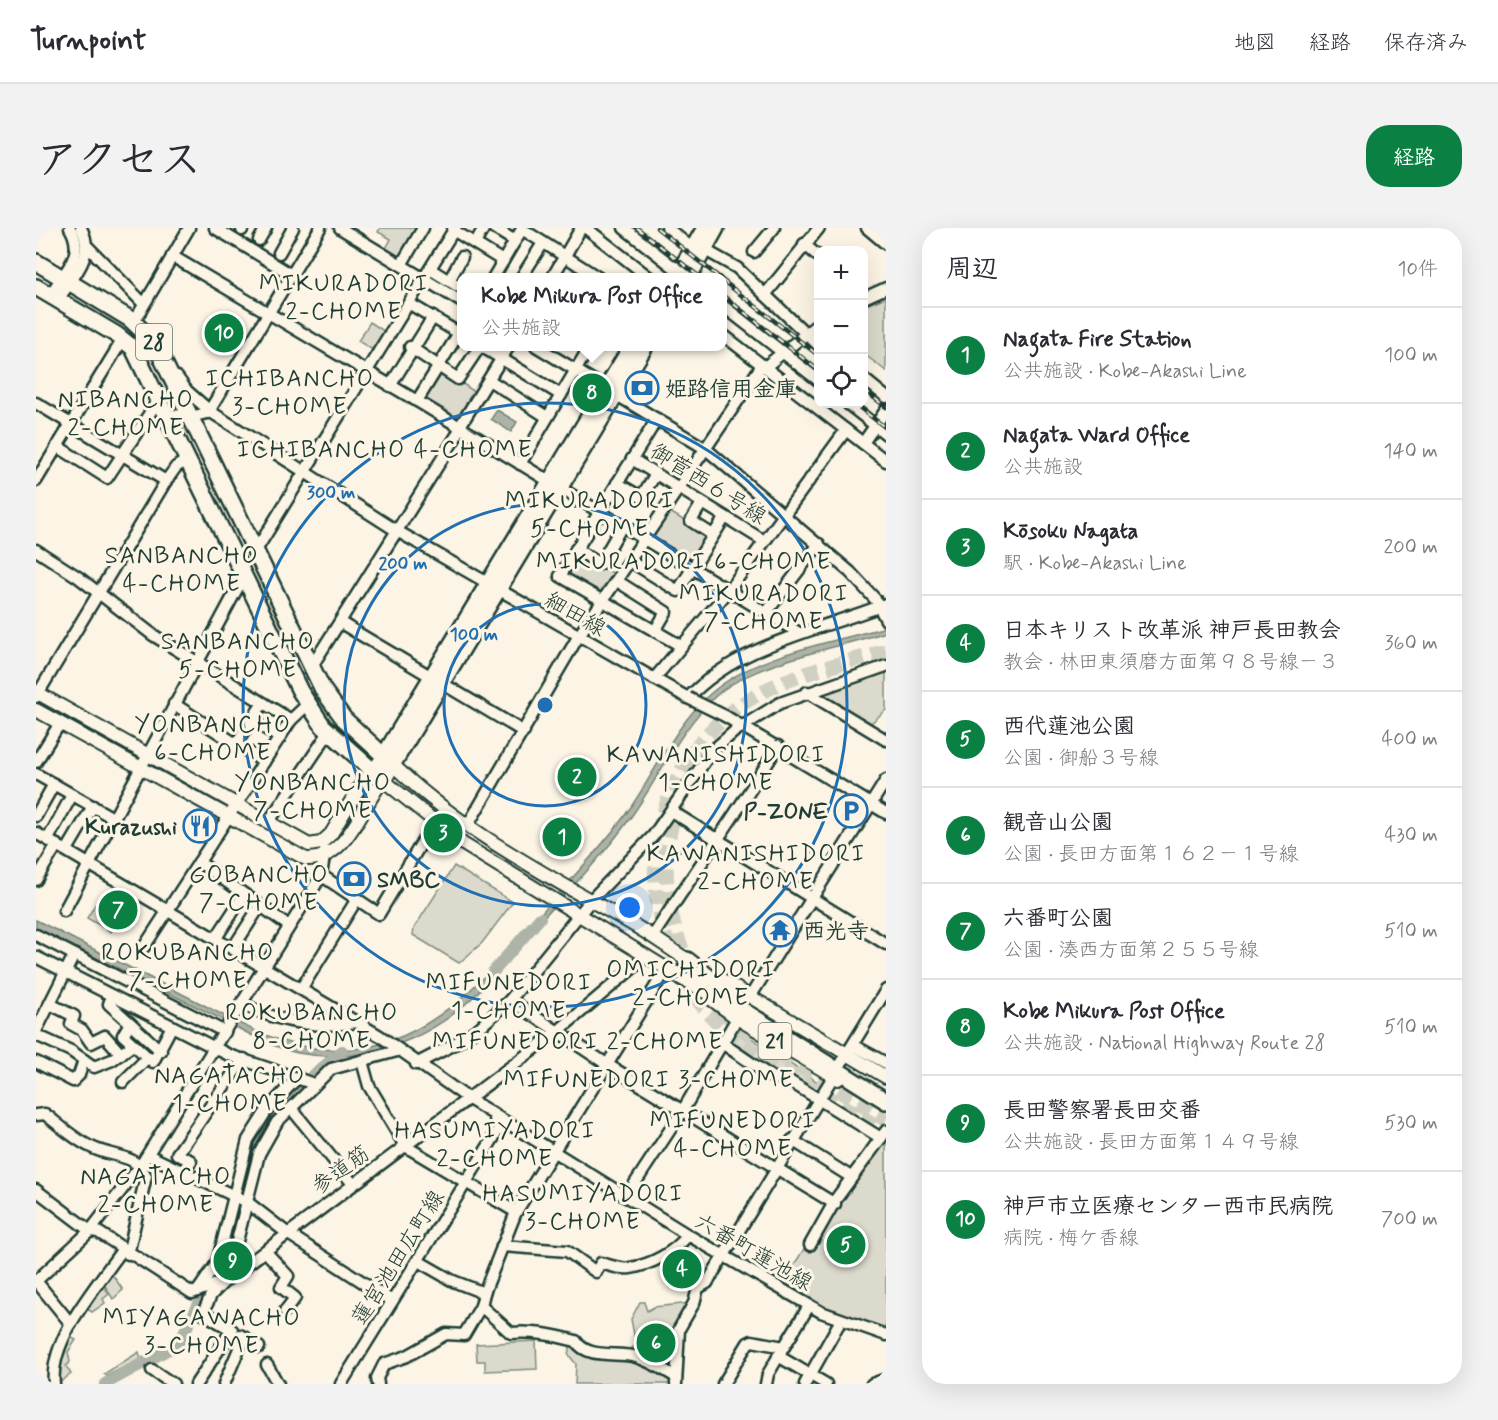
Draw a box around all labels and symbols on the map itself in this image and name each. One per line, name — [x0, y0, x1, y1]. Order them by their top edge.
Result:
district label: MIKURADORI 2-CHOME — [259, 269, 429, 328]
pin: 10 — [204, 310, 243, 356]
road number: 28 — [136, 324, 172, 360]
district label: ICHIBANCHO 3-CHOME — [206, 364, 374, 423]
pin: 8 — [572, 370, 612, 416]
bank icon: 姫路信用金庫 — [624, 370, 660, 406]
place label: 姫路信用金庫 — [665, 376, 797, 404]
district label: NIBANCHO 2-CHOME — [58, 385, 194, 444]
district label: ICHIBANCHO 4-CHOME — [237, 435, 533, 466]
street label: 御菅西６号線 — [645, 438, 771, 532]
text: 300 m — [307, 481, 355, 505]
district label: MIKURADORI 5-CHOME — [505, 486, 675, 545]
district label: SANBANCHO 4-CHOME — [105, 541, 259, 600]
district label: MIKURADORI 6-CHOME — [536, 547, 832, 578]
text: 200 m — [378, 552, 428, 576]
district label: MIKURADORI 7-CHOME — [679, 579, 849, 638]
street label: 細田線 — [539, 586, 611, 643]
text: 100 m — [450, 623, 498, 647]
district label: SANBANCHO 5-CHOME — [161, 627, 315, 686]
centre of rings — [535, 695, 555, 715]
district label: YONBANCHO 6-CHOME — [135, 710, 292, 769]
district label: KAWANISHIDORI 1-CHOME — [606, 740, 826, 799]
pin: 2 — [558, 754, 596, 800]
district label: YONBANCHO 7-CHOME — [235, 768, 392, 827]
parking icon: P-ZONE — [833, 793, 869, 829]
place label: P-ZONE — [744, 799, 828, 827]
restaurant icon: Kurazushi — [182, 808, 218, 844]
pin: 3 — [424, 810, 462, 856]
place label: Kurazushi — [85, 814, 177, 842]
pin: 1 — [542, 814, 582, 860]
district label: KAWANISHIDORI 2-CHOME — [646, 839, 866, 898]
district label: GOBANCHO 7-CHOME — [189, 860, 329, 919]
bank icon: SMBC — [336, 861, 372, 897]
place label: SMBC — [377, 867, 440, 895]
pin: 7 — [98, 888, 137, 932]
your location — [615, 893, 644, 922]
temple icon: 西光寺 — [762, 912, 798, 948]
place label: 西光寺 — [803, 918, 869, 946]
district label: ROKUBANCHO 7-CHOME — [101, 938, 275, 997]
district label: OMICHIDORI 2-CHOME — [606, 955, 776, 1014]
district label: MIFUNEDORI 1-CHOME — [426, 968, 592, 1027]
district label: ROKUBANCHO 8-CHOME — [225, 998, 399, 1057]
road number: 21 — [758, 1023, 792, 1059]
district label: MIFUNEDORI 2-CHOME — [432, 1027, 724, 1058]
district label: NAGATACHO 1-CHOME — [154, 1061, 306, 1120]
district label: MIFUNEDORI 3-CHOME — [504, 1065, 794, 1096]
district label: MIFUNEDORI 4-CHOME — [650, 1106, 816, 1165]
district label: HASUMIYADORI 2-CHOME — [394, 1116, 596, 1175]
street label: 参道筋 — [306, 1140, 376, 1201]
district label: NAGATACHO 2-CHOME — [80, 1162, 232, 1221]
district label: HASUMIYADORI 3-CHOME — [482, 1179, 684, 1238]
street label: 蓮宮池田広町線 — [346, 1185, 451, 1331]
street label: 六番町蓮池線 — [689, 1208, 817, 1298]
pin: 5 — [826, 1222, 866, 1268]
pin: 9 — [214, 1238, 252, 1284]
pin: 4 — [662, 1246, 702, 1292]
district label: MIYAGAWACHO 3-CHOME — [103, 1303, 301, 1362]
pin: 6 — [636, 1320, 676, 1366]

